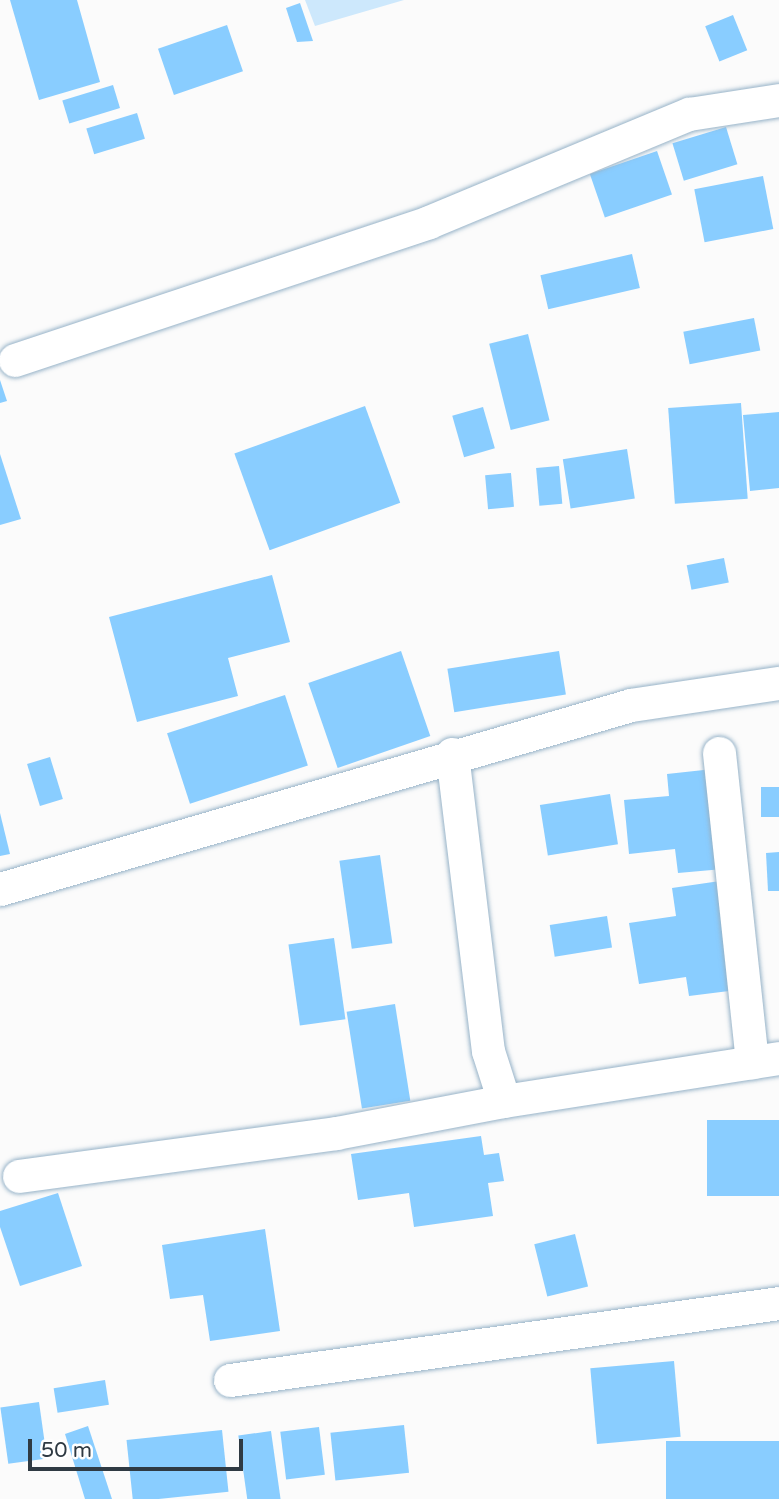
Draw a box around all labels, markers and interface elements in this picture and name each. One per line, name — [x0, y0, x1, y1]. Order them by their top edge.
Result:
scale bar — [32, 1426, 247, 1470]
text: 50 m — [41, 1438, 92, 1463]

